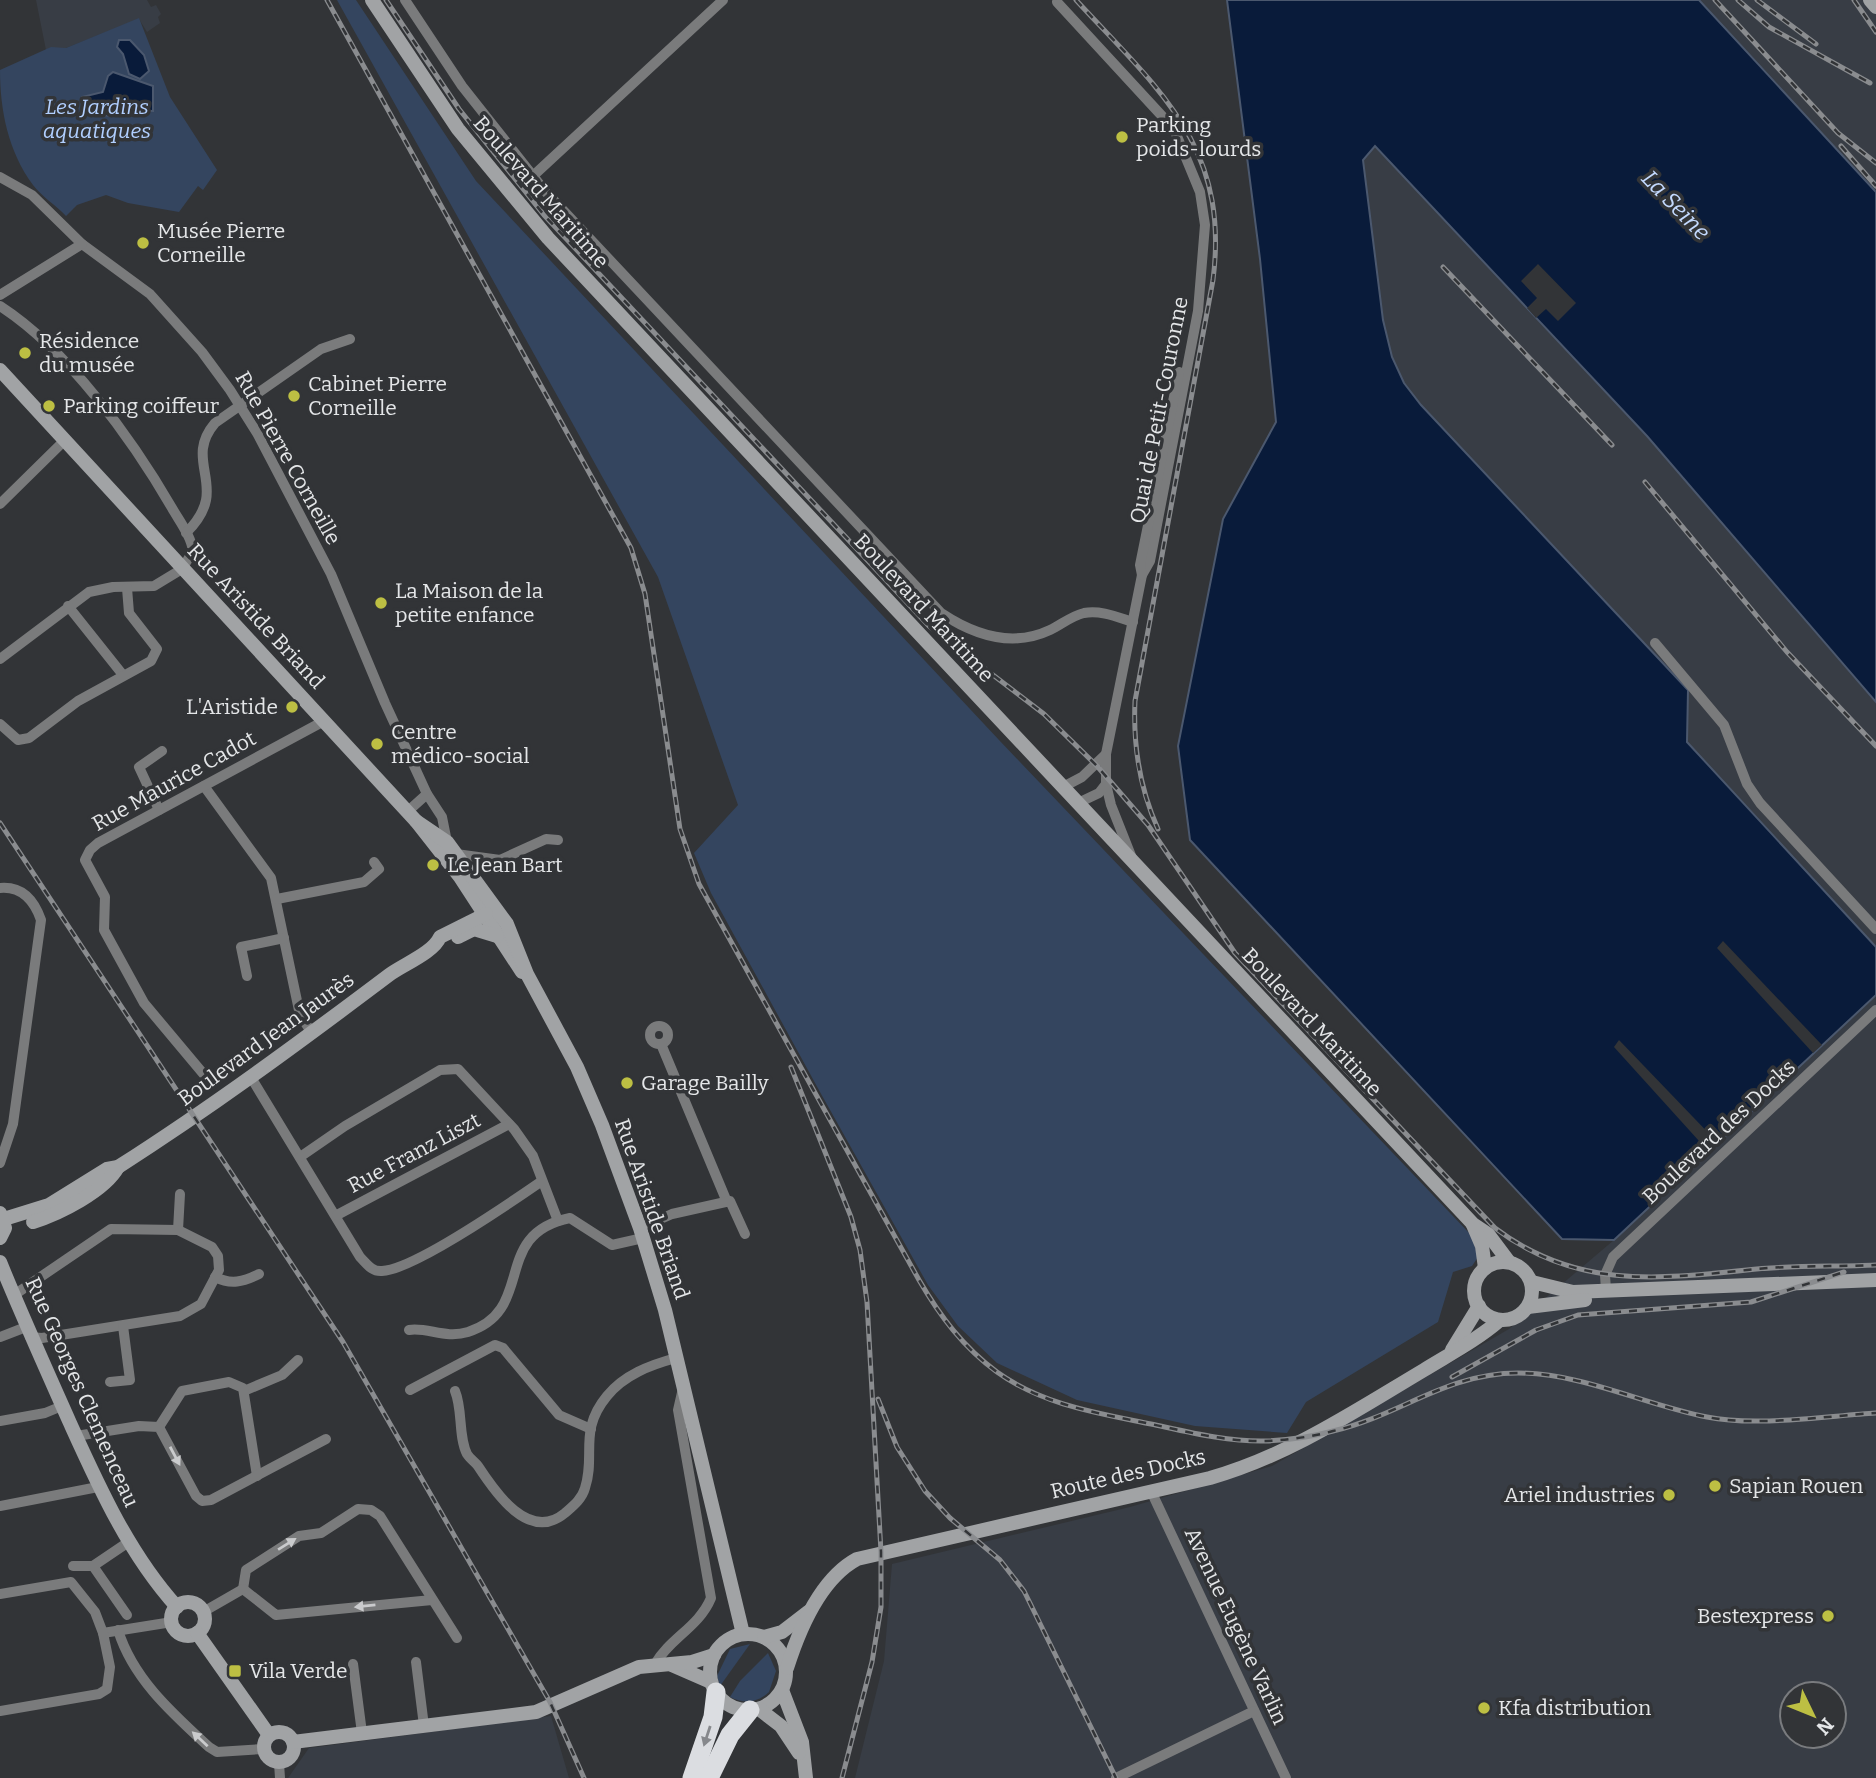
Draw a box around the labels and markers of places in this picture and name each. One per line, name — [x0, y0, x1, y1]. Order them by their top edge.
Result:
place label: Parking poids-lourds — [1136, 112, 1261, 162]
marker: Parking poids-lourds — [1114, 129, 1130, 145]
place label: Musée Pierre Corneille — [157, 218, 285, 268]
marker: Musée Pierre Corneille — [135, 235, 151, 251]
place label: Résidence du musée — [39, 328, 139, 378]
marker: Résidence du musée — [17, 345, 33, 361]
place label: Cabinet Pierre Corneille — [308, 371, 447, 421]
marker: Cabinet Pierre Corneille — [286, 388, 302, 404]
place label: Parking coiffeur — [63, 393, 219, 419]
marker: Parking coiffeur — [41, 398, 57, 414]
place label: La Maison de la petite enfance — [395, 578, 544, 628]
marker: La Maison de la petite enfance — [373, 595, 389, 611]
place label: L'Aristide — [186, 694, 278, 720]
marker: L'Aristide — [284, 699, 300, 715]
place label: Centre médico-social — [391, 719, 529, 769]
marker: Centre médico-social — [369, 736, 385, 752]
place label: Le Jean Bart — [447, 852, 563, 878]
marker: Le Jean Bart — [425, 857, 441, 873]
place label: Garage Bailly — [641, 1070, 770, 1096]
marker: Garage Bailly — [619, 1075, 635, 1091]
place label: Sapian Rouen — [1729, 1473, 1863, 1499]
marker: Sapian Rouen — [1707, 1478, 1723, 1494]
place label: Ariel industries — [1504, 1482, 1655, 1508]
marker: Ariel industries — [1661, 1487, 1677, 1503]
place label: Bestexpress — [1697, 1603, 1814, 1629]
marker: Bestexpress — [1820, 1608, 1836, 1624]
place label: Vila Verde — [249, 1658, 348, 1684]
marker: Vila Verde — [227, 1663, 243, 1679]
place label: Kfa distribution — [1498, 1695, 1651, 1721]
marker: Kfa distribution — [1476, 1700, 1492, 1716]

